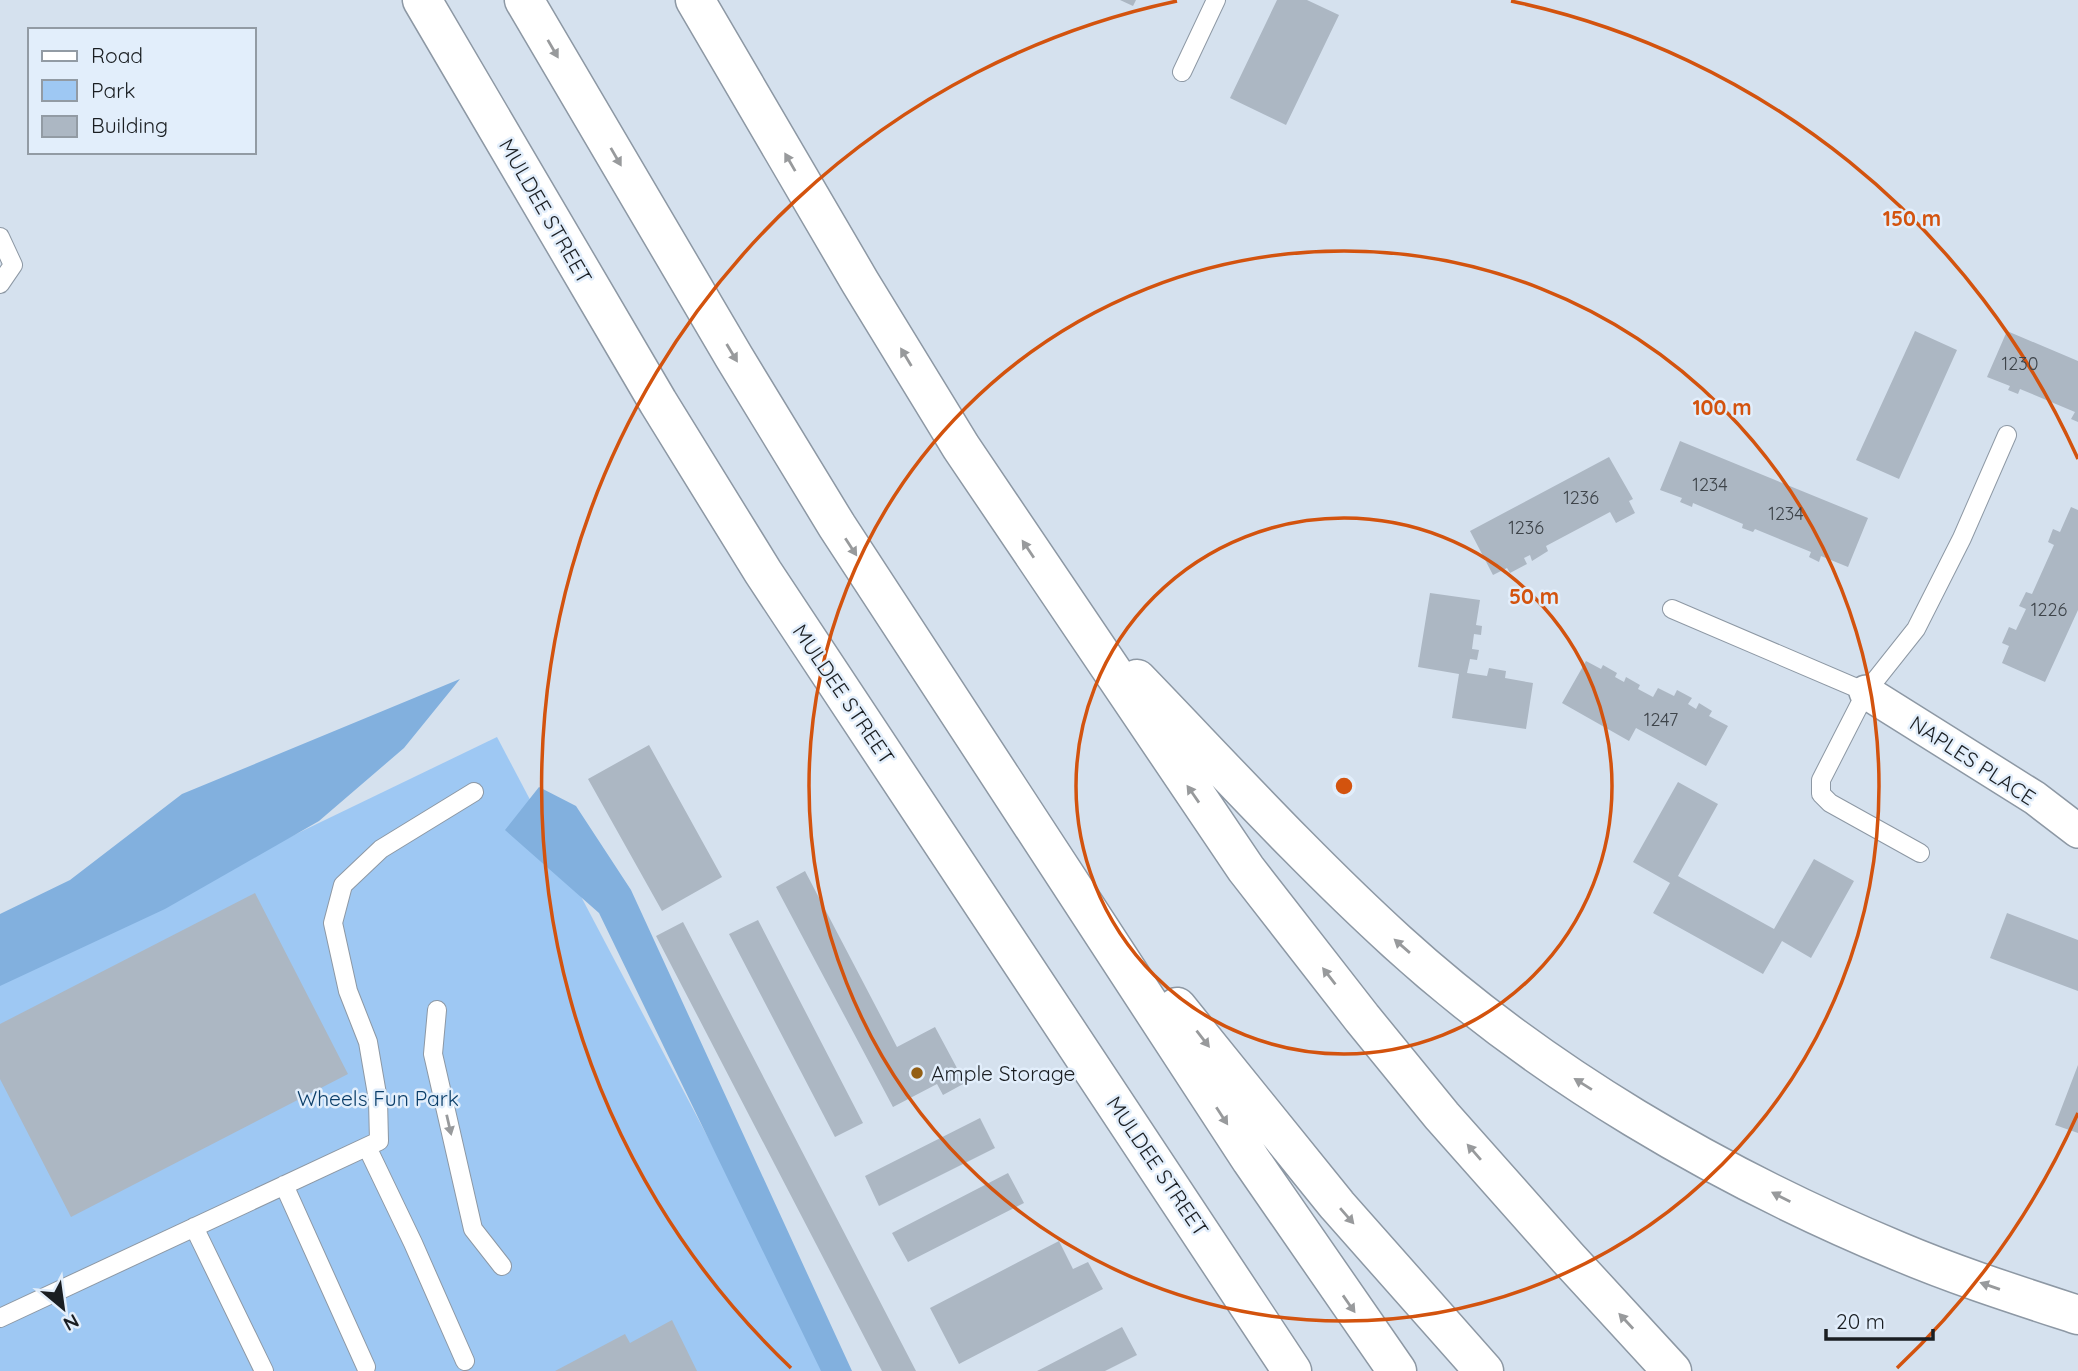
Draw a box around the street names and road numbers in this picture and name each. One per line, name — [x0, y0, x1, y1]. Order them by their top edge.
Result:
street label: MULDEE STREET — [494, 134, 598, 288]
street label: MULDEE STREET — [788, 619, 900, 769]
street label: NAPLES PLACE — [1905, 710, 2041, 810]
street label: MULDEE STREET — [1102, 1091, 1214, 1241]

